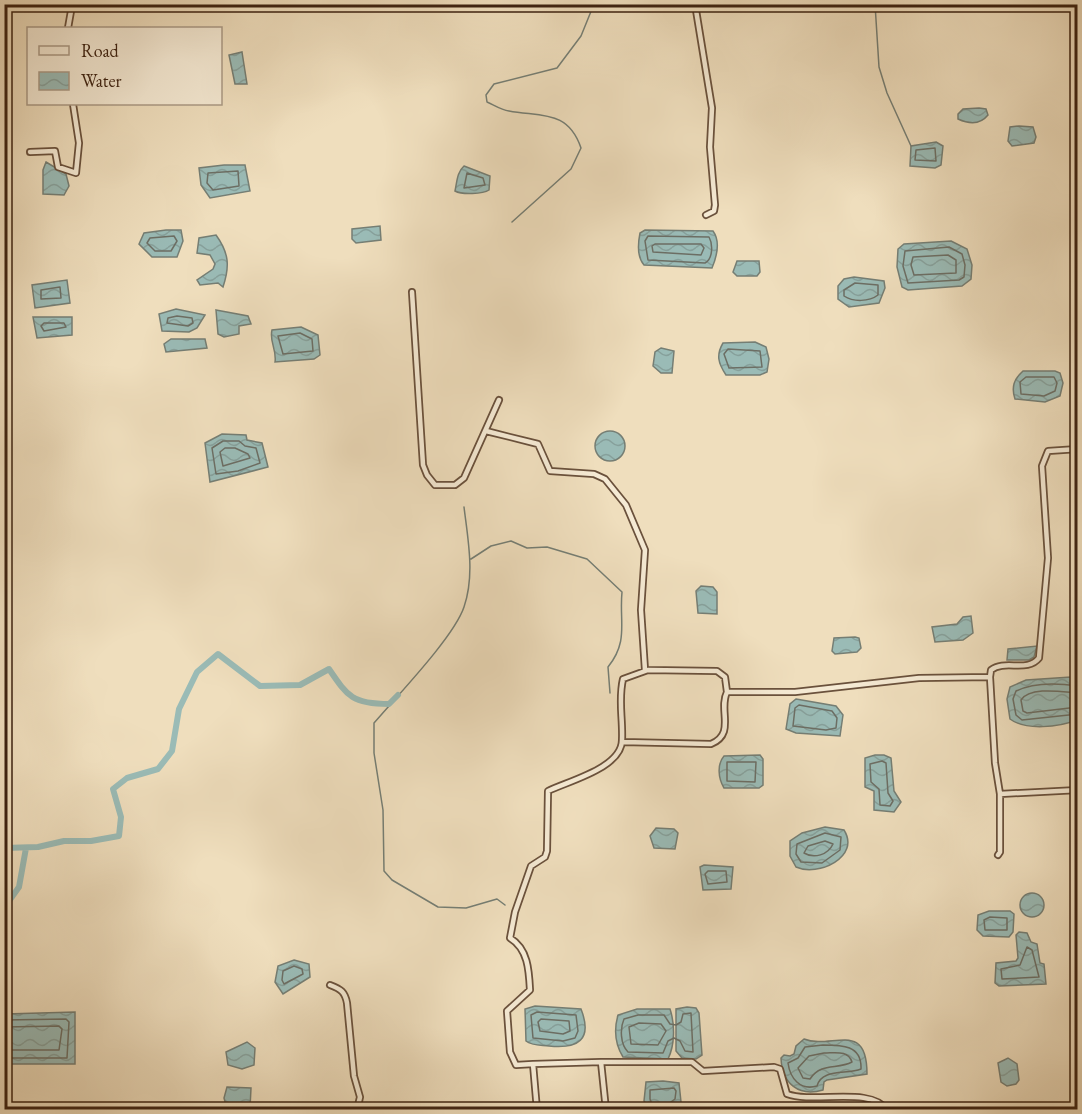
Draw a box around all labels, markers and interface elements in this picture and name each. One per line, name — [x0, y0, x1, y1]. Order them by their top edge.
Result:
legend — [27, 27, 222, 105]
text: Road — [81, 39, 120, 62]
text: Water — [81, 69, 122, 92]

